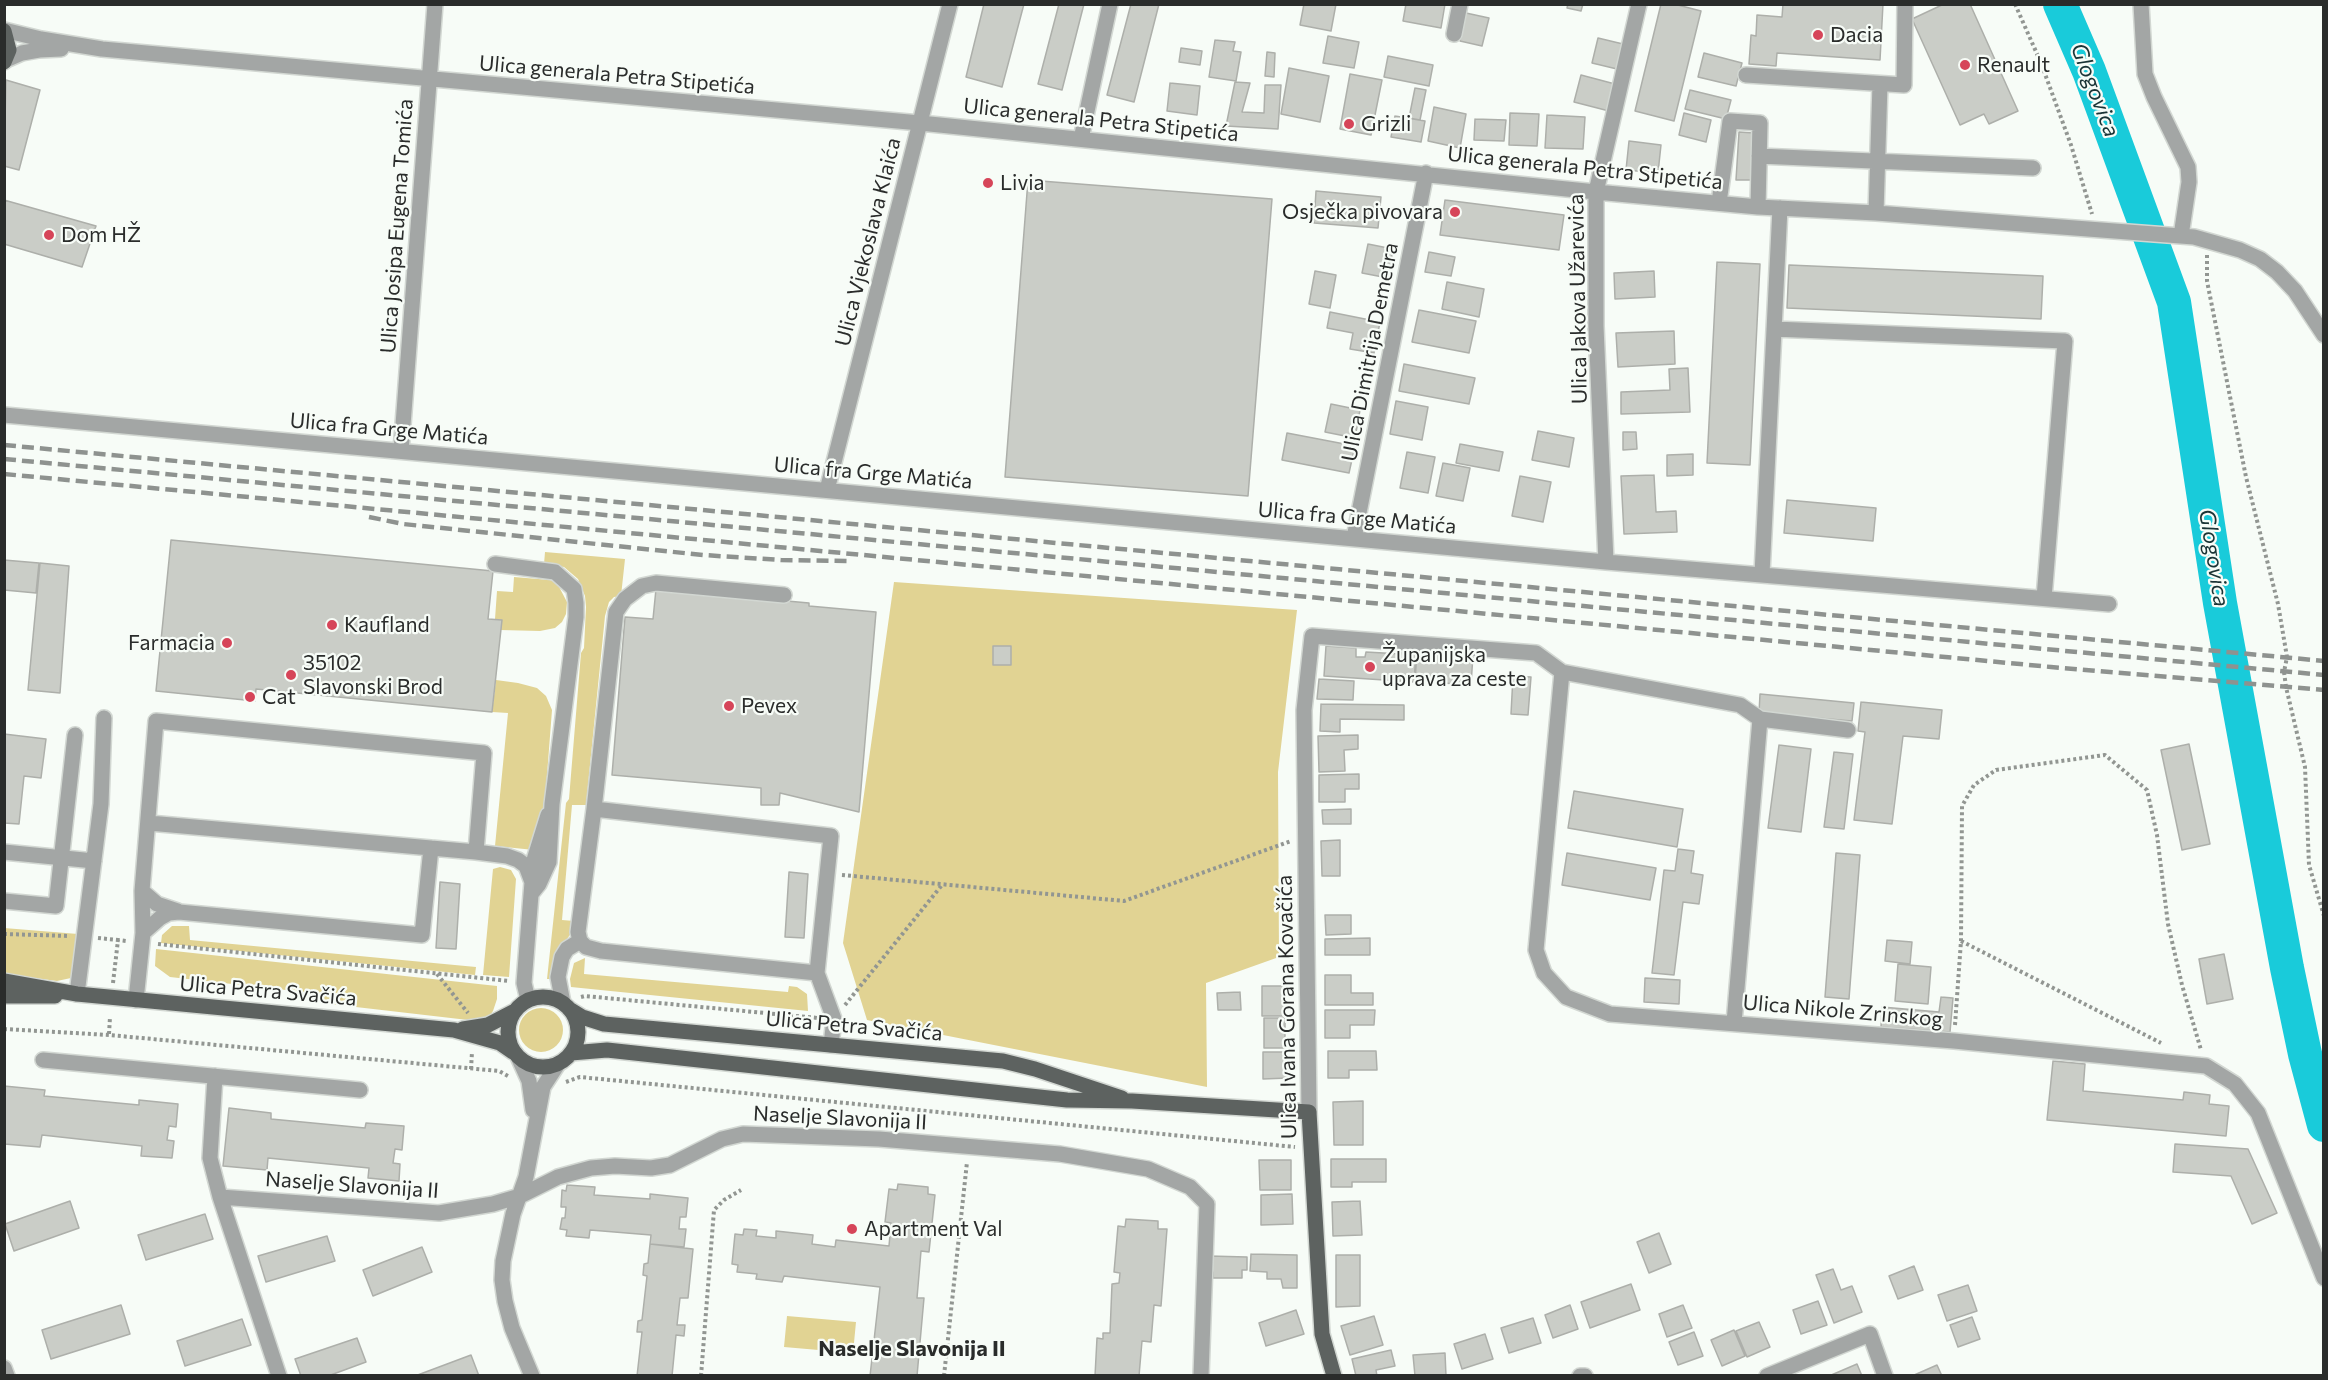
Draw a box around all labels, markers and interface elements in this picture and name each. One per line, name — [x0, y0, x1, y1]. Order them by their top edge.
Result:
place label: Dacia — [1830, 22, 1883, 48]
marker: Dacia — [1811, 28, 1825, 42]
water label: Glogovica — [2065, 39, 2125, 141]
street label: Ulica generala Petra Stipetića — [478, 50, 756, 100]
place label: Renault — [1977, 52, 2050, 78]
marker: Renault — [1958, 58, 1972, 72]
street label: Ulica generala Petra Stipetića — [962, 93, 1240, 147]
street label: Ulica Josipa Eugena Tomića — [376, 98, 418, 354]
place label: Grizli — [1361, 111, 1411, 137]
marker: Grizli — [1342, 117, 1356, 131]
street label: Ulica Vjekoslava Klaića — [830, 135, 906, 349]
street label: Ulica generala Petra Stipetića — [1446, 141, 1724, 195]
place label: Livia — [1000, 170, 1045, 196]
marker: Livia — [981, 176, 995, 190]
street label: Ulica Jakova Užarevića — [1564, 194, 1592, 404]
place label: Osječka pivovara — [1282, 199, 1443, 225]
marker: Osječka pivovara — [1448, 205, 1462, 219]
place label: Dom HŽ — [61, 222, 141, 248]
marker: Dom HŽ — [42, 228, 56, 242]
street label: Ulica Dimitrija Demetra — [1336, 240, 1404, 464]
street label: Ulica fra Grge Matića — [289, 408, 489, 450]
street label: Ulica fra Grge Matića — [773, 452, 973, 494]
street label: Ulica fra Grge Matića — [1257, 497, 1457, 539]
water label: Glogovica — [2193, 507, 2235, 609]
place label: Kaufland — [344, 612, 430, 638]
marker: Kaufland — [325, 618, 339, 632]
place label: Farmacia — [128, 630, 215, 656]
marker: Farmacia — [220, 636, 234, 650]
place label: Županijska uprava za ceste — [1382, 642, 1527, 692]
place label: 35102 Slavonski Brod — [303, 650, 443, 700]
marker: Županijska uprava za ceste — [1363, 660, 1377, 674]
marker: 35102 Slavonski Brod — [284, 668, 298, 682]
place label: Cat — [262, 684, 296, 710]
marker: Cat — [243, 690, 257, 704]
place label: Pevex — [741, 693, 797, 719]
marker: Pevex — [722, 699, 736, 713]
street label: Ulica Ivana Gorana Kovačića — [1272, 875, 1302, 1139]
street label: Ulica Petra Svačića — [178, 971, 358, 1011]
street label: Ulica Nikole Zrinskog — [1742, 990, 1944, 1032]
street label: Ulica Petra Svačića — [764, 1006, 944, 1046]
street label: Naselje Slavonija II — [752, 1101, 928, 1135]
street label: Naselje Slavonija II — [264, 1166, 440, 1204]
place label: Apartment Val — [864, 1216, 1003, 1242]
marker: Apartment Val — [845, 1222, 859, 1236]
district label: Naselje Slavonija II — [818, 1336, 1006, 1362]

